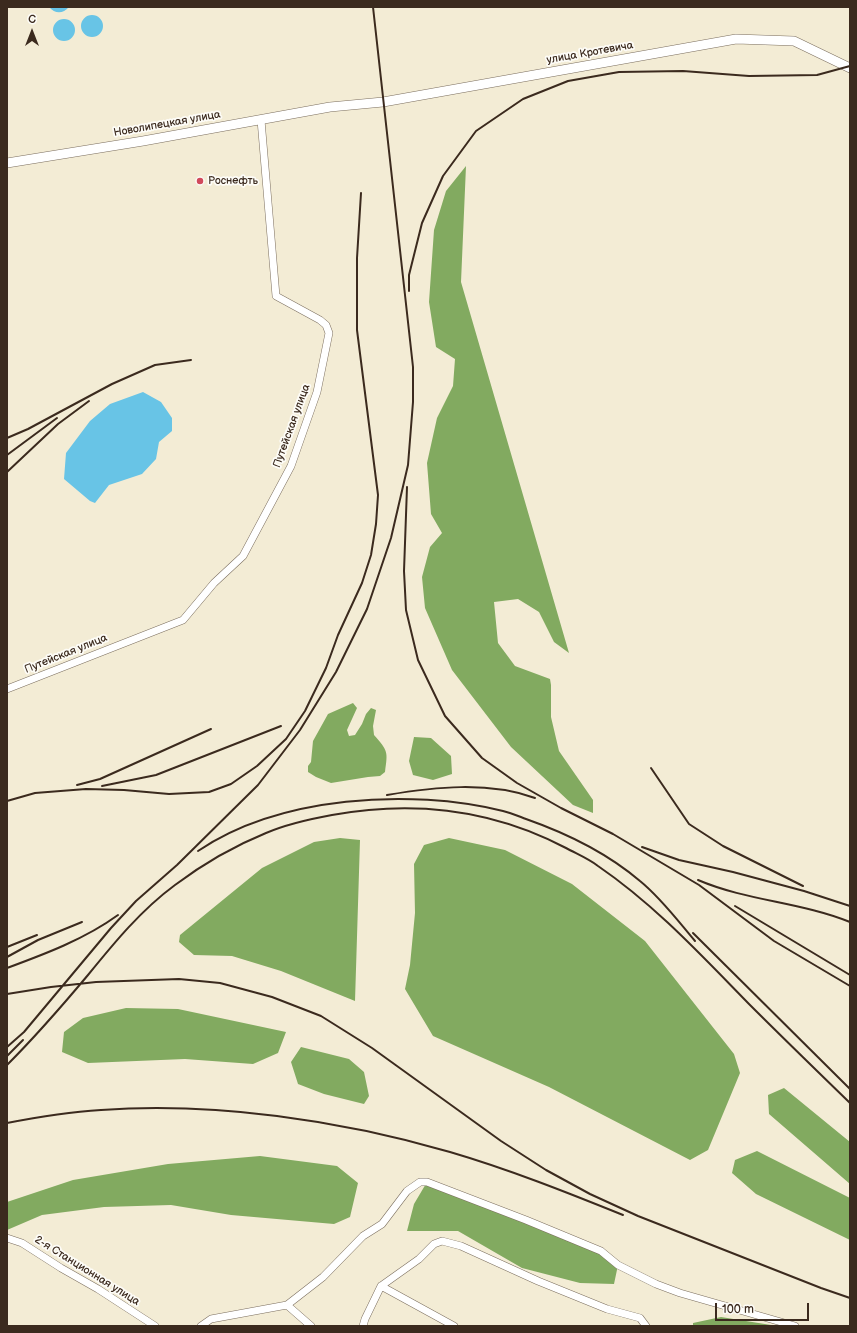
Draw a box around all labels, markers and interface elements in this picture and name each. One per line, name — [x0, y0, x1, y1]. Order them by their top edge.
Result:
north arrow — [12, 12, 52, 52]
text: С — [28, 13, 36, 26]
street label: улица Кротевича — [546, 39, 634, 67]
street label: Новолипецкая улица — [113, 108, 221, 140]
place label: Роснефть — [208, 174, 258, 188]
marker: Роснефть — [195, 176, 205, 186]
street label: Путейская улица — [271, 382, 313, 470]
street label: Путейская улица — [23, 631, 109, 677]
street label: 2-я Станционная улица — [32, 1233, 142, 1309]
scale bar — [717, 1295, 811, 1321]
text: 100 m — [722, 1302, 754, 1317]

